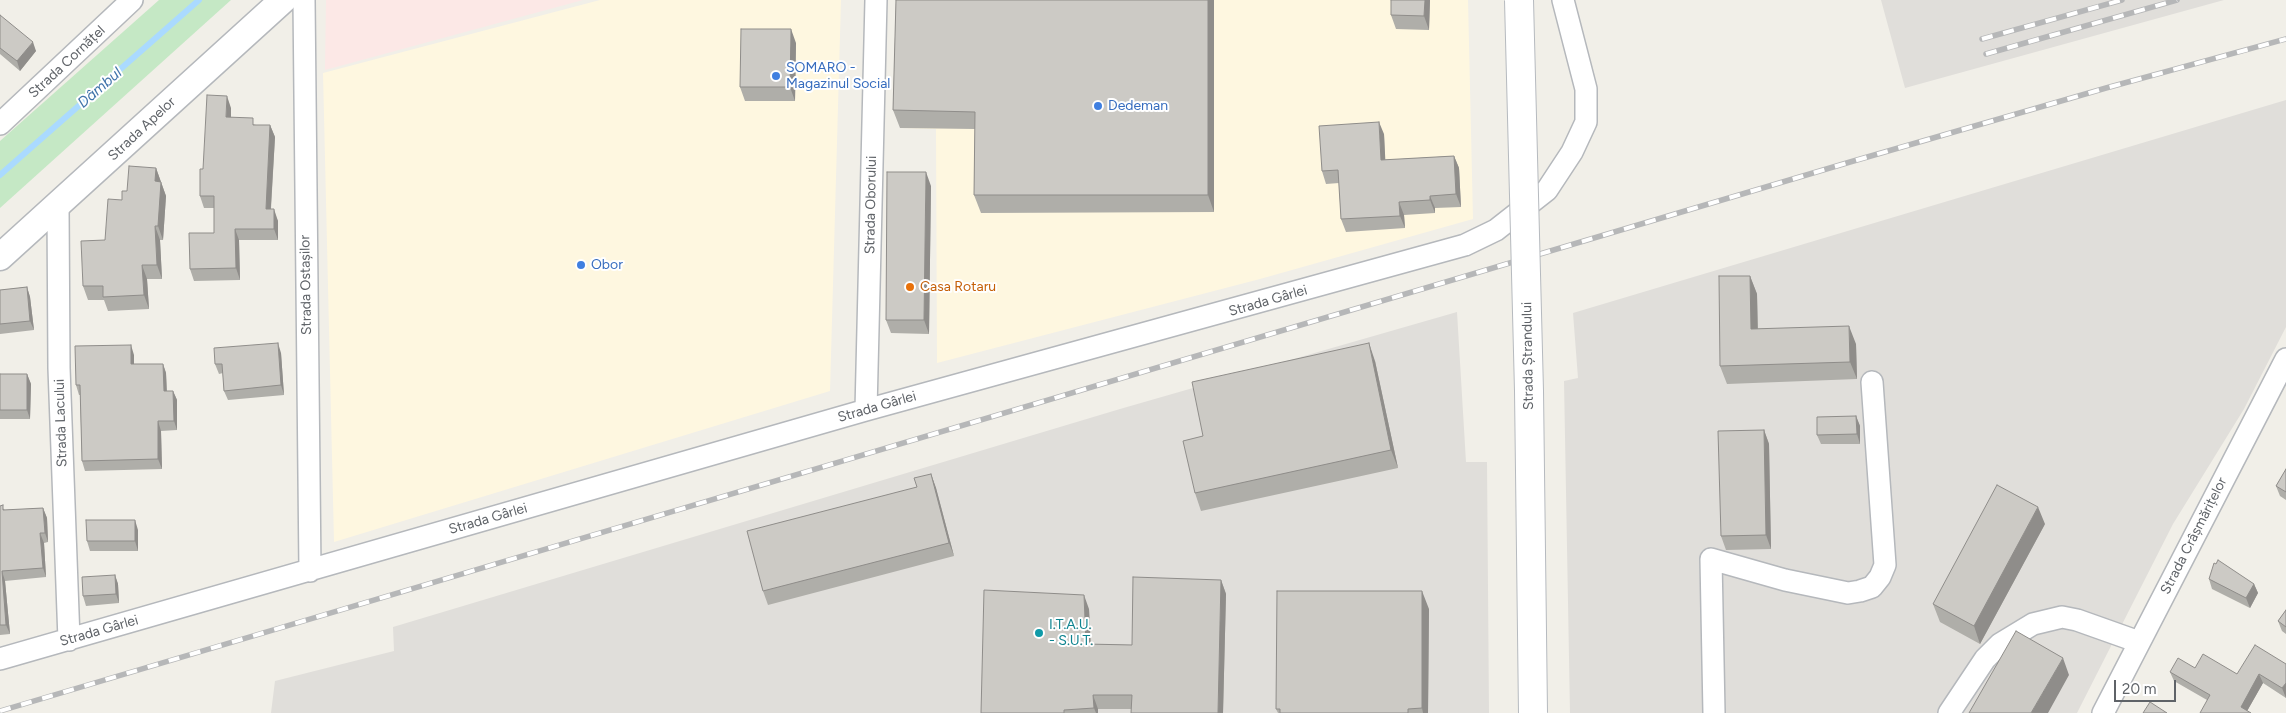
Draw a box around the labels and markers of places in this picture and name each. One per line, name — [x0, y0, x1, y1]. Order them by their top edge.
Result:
place label: SOMARO - Magazinul Social — [786, 60, 890, 92]
marker: SOMARO - Magazinul Social — [770, 70, 782, 82]
place label: Dedeman — [1108, 98, 1168, 114]
marker: Dedeman — [1092, 100, 1104, 112]
place label: Obor — [591, 257, 623, 273]
marker: Obor — [575, 259, 587, 271]
place label: Casa Rotaru — [920, 279, 996, 295]
marker: Casa Rotaru — [904, 281, 916, 293]
place label: I.T.A.U. - S.U.T. — [1049, 617, 1093, 650]
marker: I.T.A.U. - S.U.T. — [1033, 627, 1045, 639]

